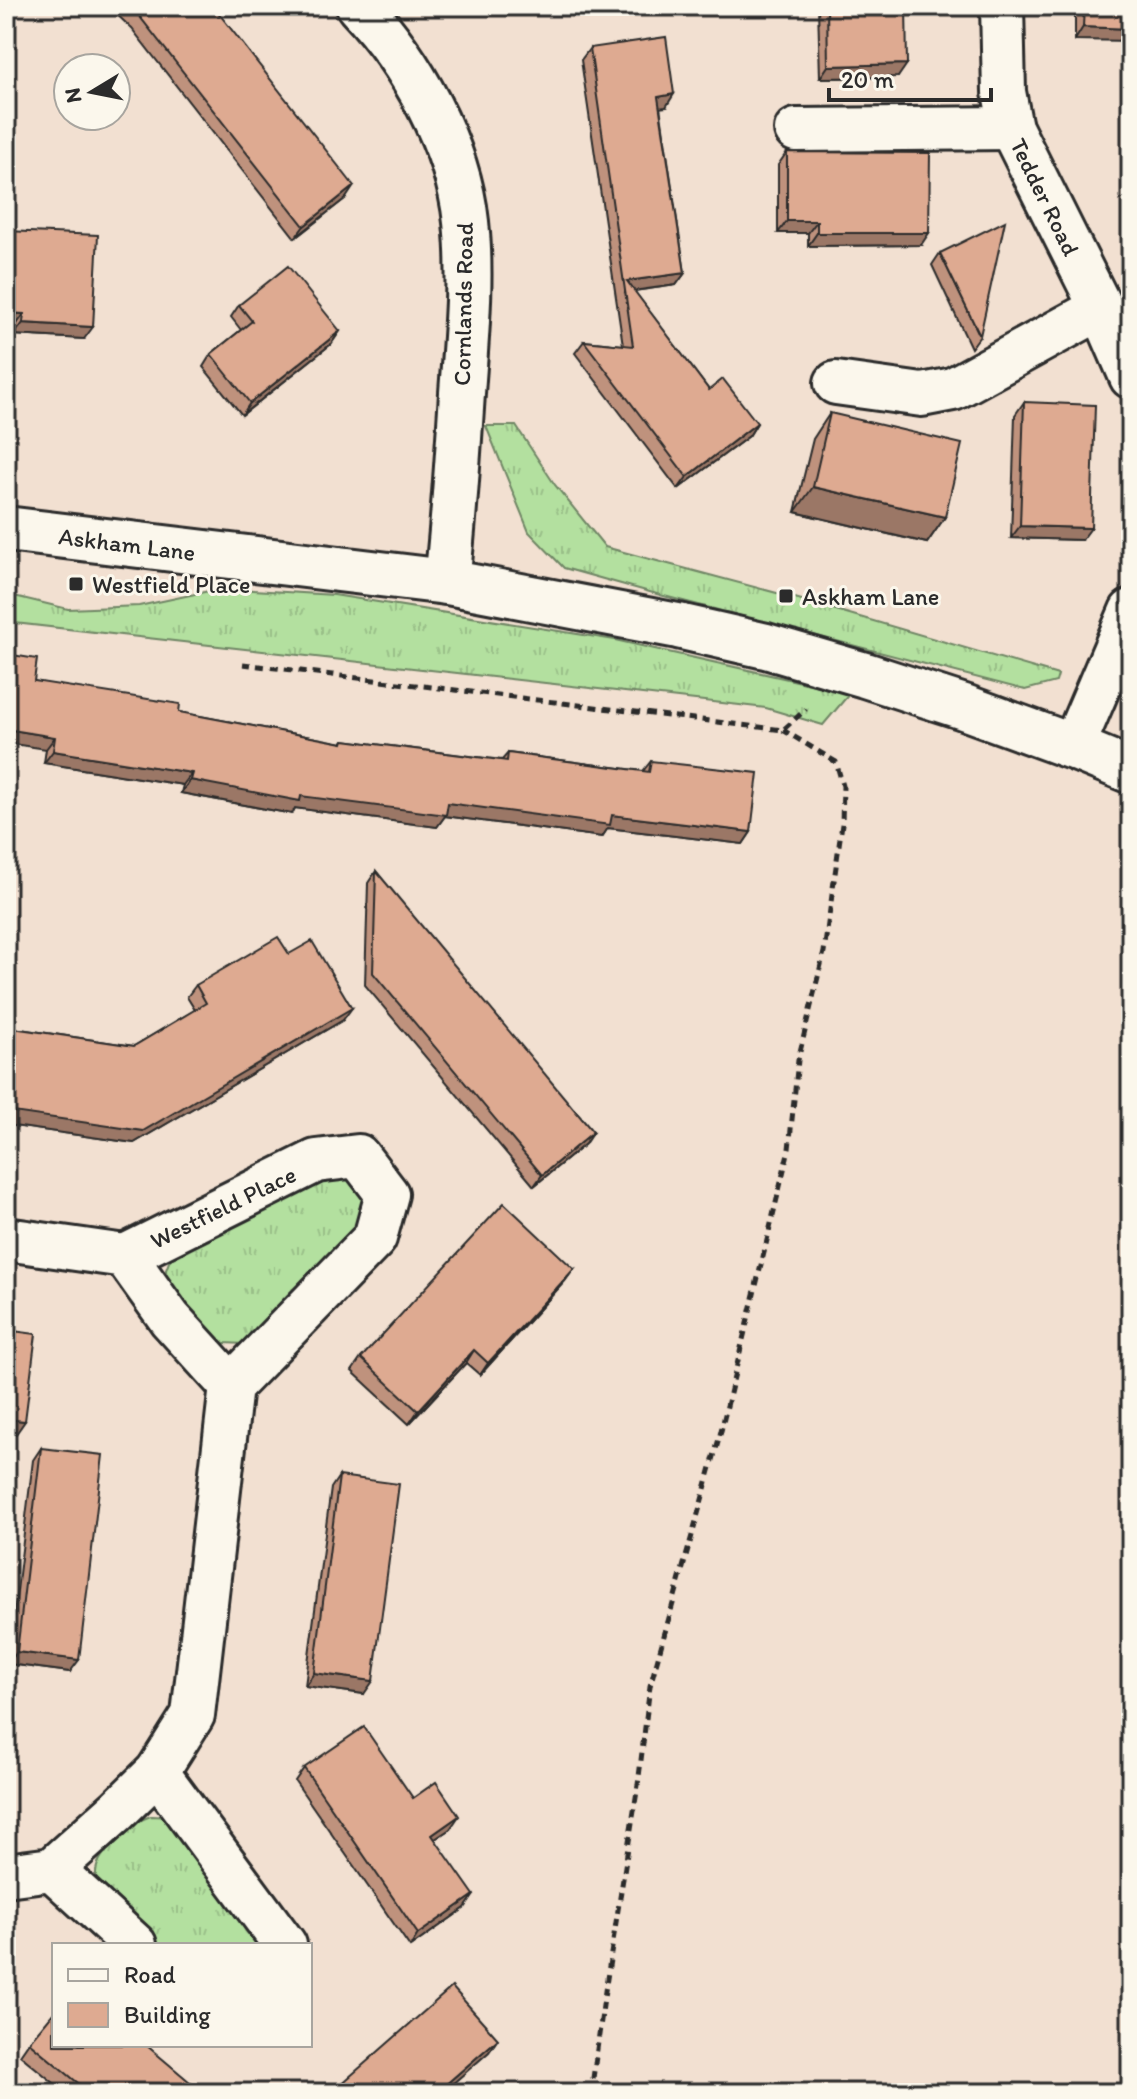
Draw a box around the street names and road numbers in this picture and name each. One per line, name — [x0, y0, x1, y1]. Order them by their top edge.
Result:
street label: Tedder Road — [1004, 133, 1086, 261]
street label: Cornlands Road — [447, 222, 479, 386]
street label: Askham Lane — [57, 521, 197, 567]
street label: Westfield Place — [145, 1159, 301, 1255]

